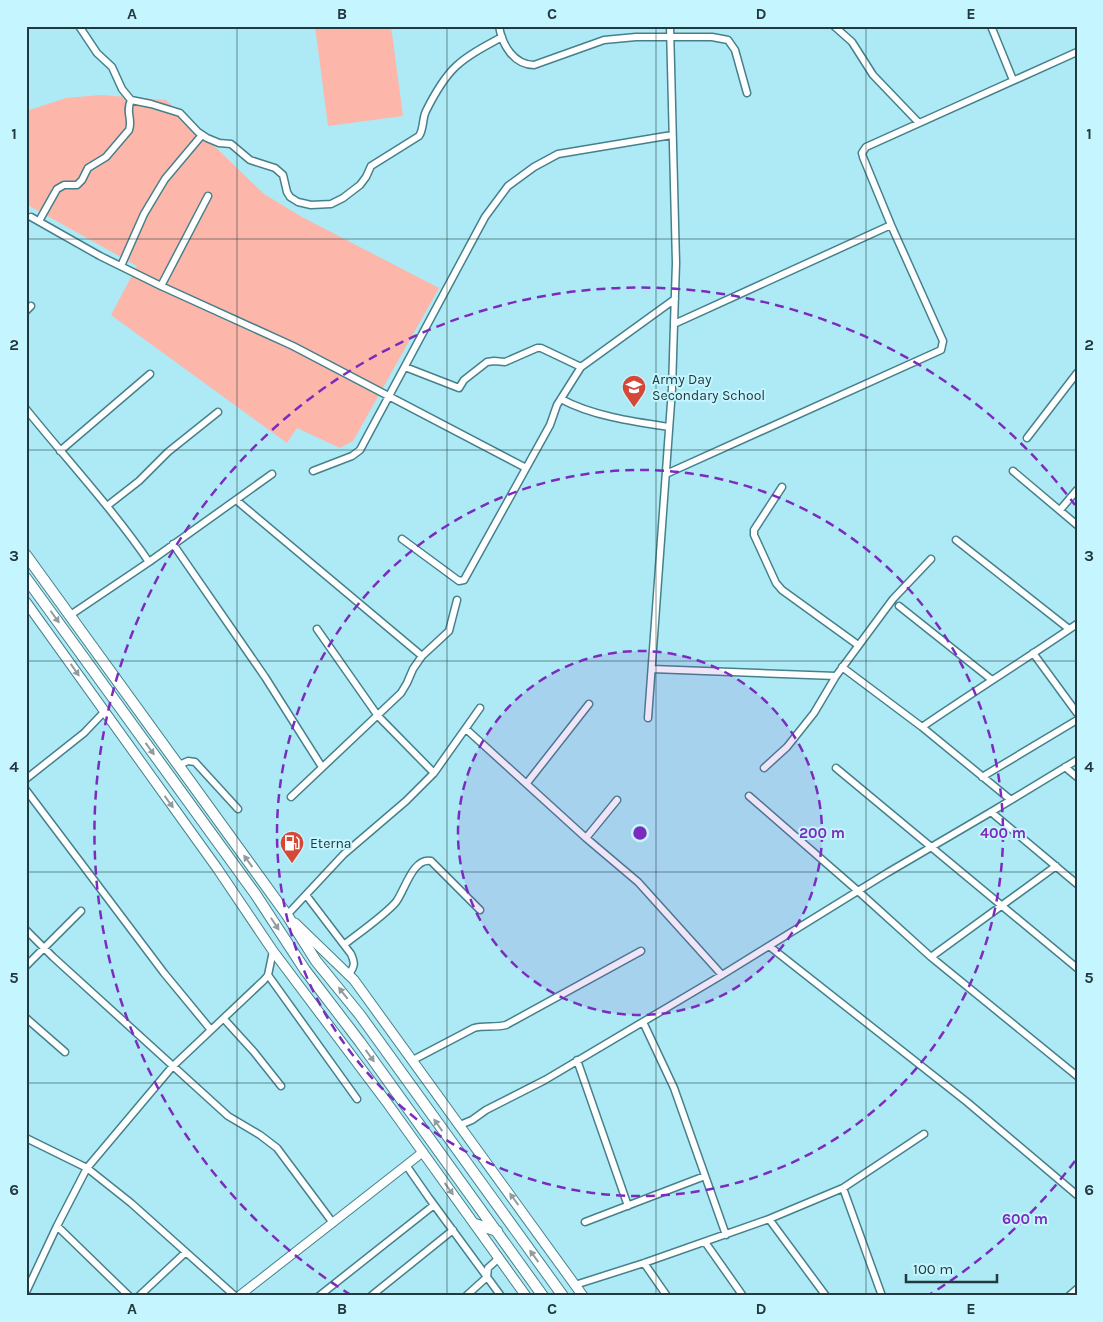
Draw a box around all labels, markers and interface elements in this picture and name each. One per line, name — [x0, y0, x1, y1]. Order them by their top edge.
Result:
text: A — [127, 4, 137, 23]
text: B — [337, 4, 347, 23]
text: C — [547, 4, 557, 23]
text: D — [756, 4, 767, 23]
text: E — [966, 4, 976, 23]
text: 1 — [11, 124, 17, 143]
text: 1 — [1086, 124, 1092, 143]
text: 2 — [9, 335, 19, 354]
text: 2 — [1084, 335, 1094, 354]
place label: Army Day Secondary School — [652, 371, 765, 404]
school or university icon: Army Day Secondary School — [621, 374, 647, 408]
text: 3 — [9, 546, 19, 565]
text: 3 — [1084, 546, 1094, 565]
one-way arrow — [50, 610, 60, 624]
one-way arrow — [70, 663, 80, 677]
one-way arrow — [145, 742, 155, 756]
text: 4 — [9, 757, 19, 776]
text: 4 — [1084, 757, 1094, 776]
one-way arrow — [164, 795, 175, 808]
centre of rings — [631, 824, 649, 842]
text: 200 m — [799, 824, 845, 842]
text: 400 m — [980, 824, 1026, 842]
fuel station icon: Eterna — [279, 830, 305, 864]
place label: Eterna — [310, 835, 352, 852]
one-way arrow — [243, 855, 253, 868]
one-way arrow — [270, 917, 279, 930]
text: 5 — [9, 968, 19, 987]
text: 5 — [1084, 968, 1094, 987]
one-way arrow — [338, 987, 349, 1000]
one-way arrow — [365, 1049, 375, 1062]
one-way arrow — [433, 1118, 443, 1132]
text: 6 — [9, 1180, 19, 1199]
text: 6 — [1084, 1180, 1094, 1199]
one-way arrow — [444, 1182, 454, 1196]
one-way arrow — [509, 1192, 519, 1206]
text: 600 m — [1002, 1210, 1048, 1228]
one-way arrow — [529, 1249, 539, 1263]
scale bar — [906, 1252, 997, 1284]
text: 100 m — [913, 1260, 953, 1278]
text: A — [127, 1299, 137, 1318]
text: B — [337, 1299, 347, 1318]
text: C — [547, 1299, 557, 1318]
text: D — [756, 1299, 767, 1318]
text: E — [966, 1299, 976, 1318]

